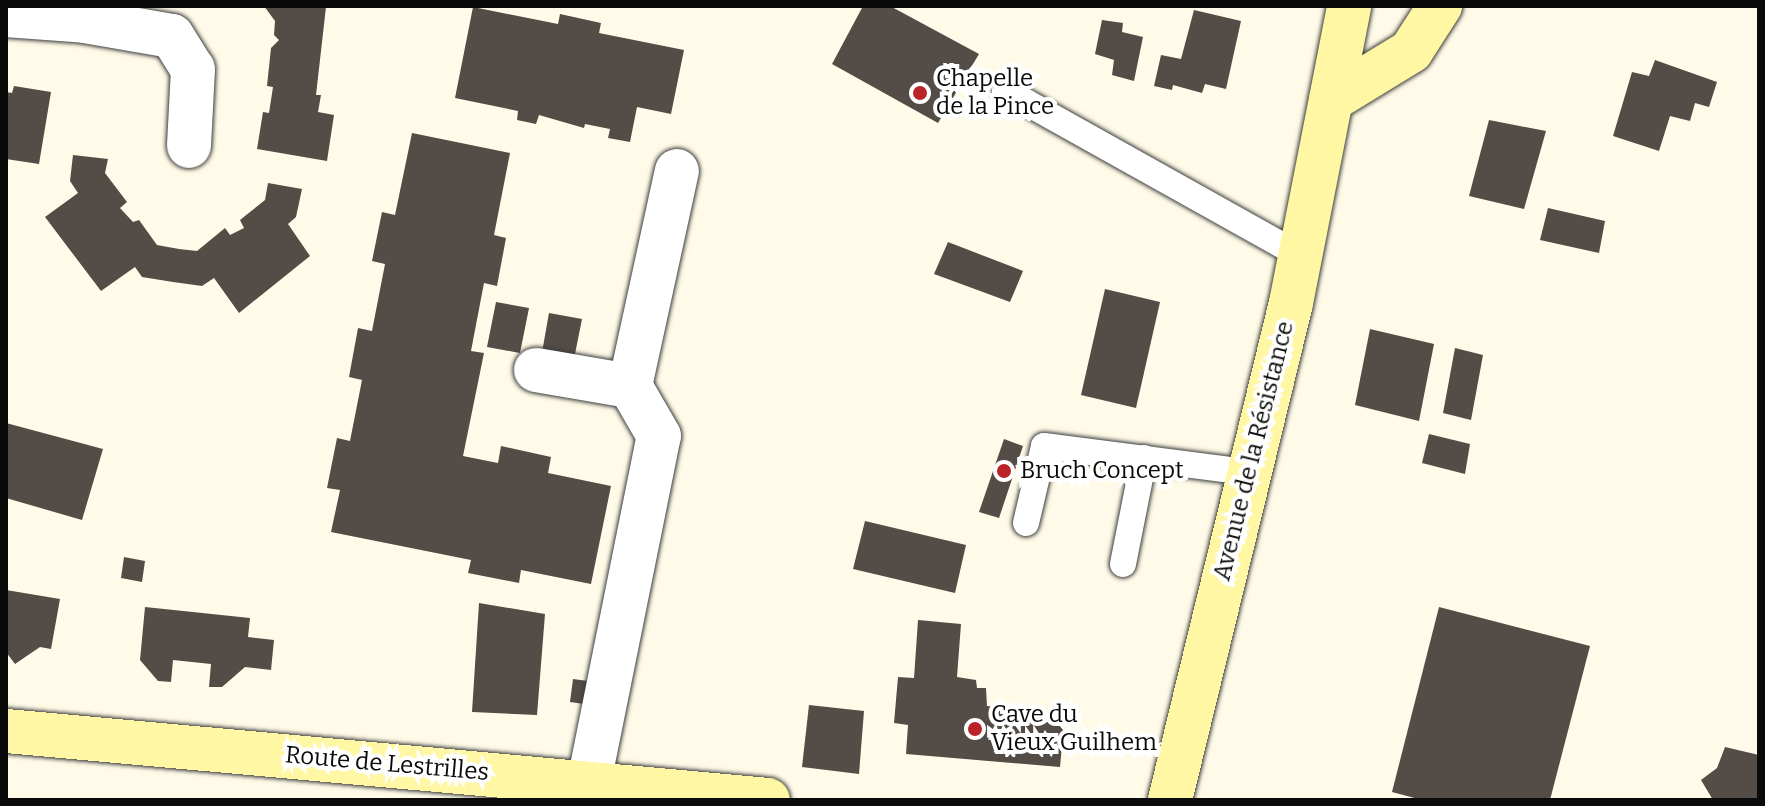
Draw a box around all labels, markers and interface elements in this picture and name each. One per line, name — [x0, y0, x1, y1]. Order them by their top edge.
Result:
place label: Chapelle de la Pince — [936, 65, 1054, 121]
marker: Chapelle de la Pince — [911, 84, 929, 102]
street label: Avenue de la Résistance — [1208, 318, 1300, 584]
place label: Bruch Concept — [1020, 457, 1184, 485]
marker: Bruch Concept — [995, 462, 1013, 480]
place label: Cave du Vieux Guilhem — [991, 701, 1157, 757]
marker: Cave du Vieux Guilhem — [966, 720, 984, 738]
street label: Route de Lestrilles — [284, 741, 490, 787]

